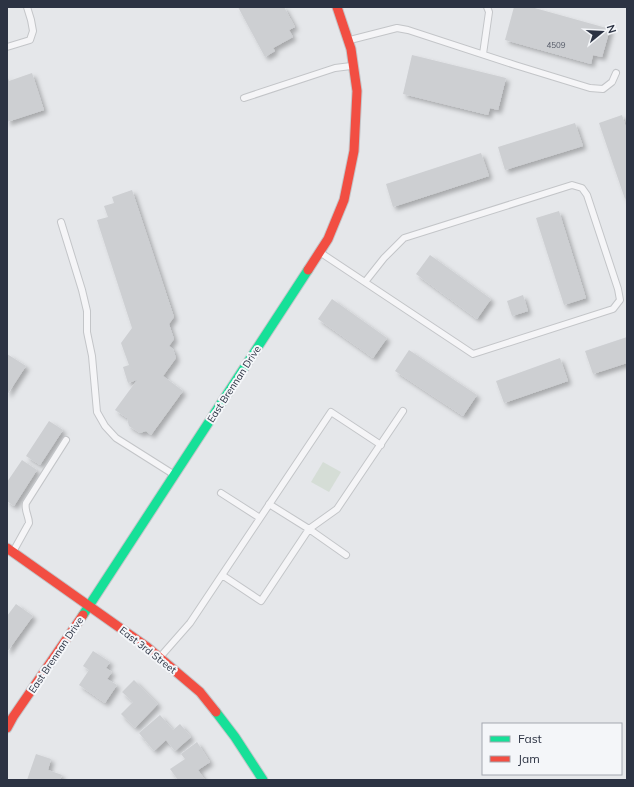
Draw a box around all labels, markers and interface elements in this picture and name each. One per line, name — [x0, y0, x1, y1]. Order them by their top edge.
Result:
north arrow — [582, 12, 622, 52]
text: N — [604, 23, 619, 35]
house number: 4509 — [546, 40, 566, 50]
street label: East Brennan Drive — [204, 343, 264, 425]
street label: East Brennan Drive — [26, 614, 86, 696]
street label: East 3rd Street — [117, 624, 179, 677]
legend — [482, 723, 622, 775]
text: Fast — [518, 731, 542, 746]
text: Jam — [518, 751, 540, 766]

